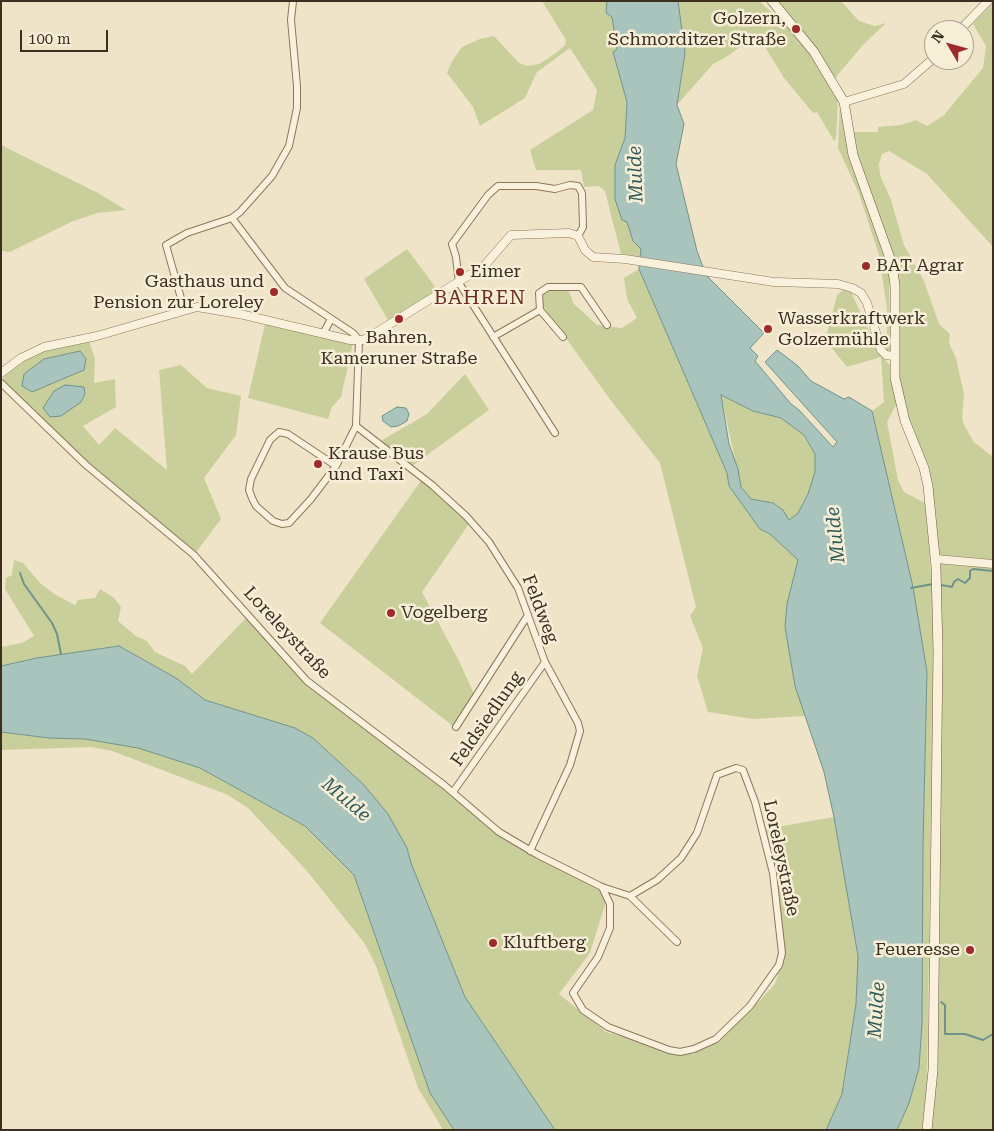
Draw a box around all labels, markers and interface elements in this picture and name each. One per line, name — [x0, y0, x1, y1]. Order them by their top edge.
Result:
place label: Golzern, Schmorditzer Straße — [608, 8, 786, 50]
scale bar — [22, 20, 110, 52]
north arrow — [924, 20, 974, 70]
marker: Golzern, Schmorditzer Straße — [790, 23, 802, 35]
text: N — [928, 27, 947, 46]
text: 100 m — [28, 30, 71, 48]
water label: Mulde — [624, 145, 648, 203]
place label: BAT Agrar — [876, 255, 964, 277]
marker: BAT Agrar — [860, 260, 872, 272]
place label: Eimer — [470, 261, 521, 283]
marker: Eimer — [454, 266, 466, 278]
place label: Gasthaus und Pension zur Loreley — [93, 271, 264, 314]
marker: Gasthaus und Pension zur Loreley — [268, 286, 280, 298]
district label: BAHREN — [433, 286, 527, 310]
place label: Wasserkraftwerk Golzermühle — [778, 308, 925, 350]
marker: Bahren, Kameruner Straße — [393, 313, 405, 325]
marker: Wasserkraftwerk Golzermühle — [762, 323, 774, 335]
place label: Bahren, Kameruner Straße — [321, 327, 477, 369]
place label: Krause Bus und Taxi — [328, 443, 424, 486]
marker: Krause Bus und Taxi — [312, 458, 324, 470]
water label: Mulde — [822, 506, 850, 564]
street label: Feldweg — [517, 572, 563, 646]
street label: Loreleystraße — [239, 582, 335, 684]
place label: Vogelberg — [401, 602, 487, 624]
marker: Vogelberg — [385, 607, 397, 619]
street label: Feldsiedlung — [446, 667, 528, 771]
water label: Mulde — [317, 773, 375, 827]
street label: Loreleystraße — [758, 798, 804, 918]
place label: Kluftberg — [503, 932, 586, 954]
marker: Kluftberg — [487, 937, 499, 949]
place label: Feueresse — [875, 939, 960, 961]
marker: Feueresse — [964, 944, 976, 956]
water label: Mulde — [864, 981, 890, 1039]

